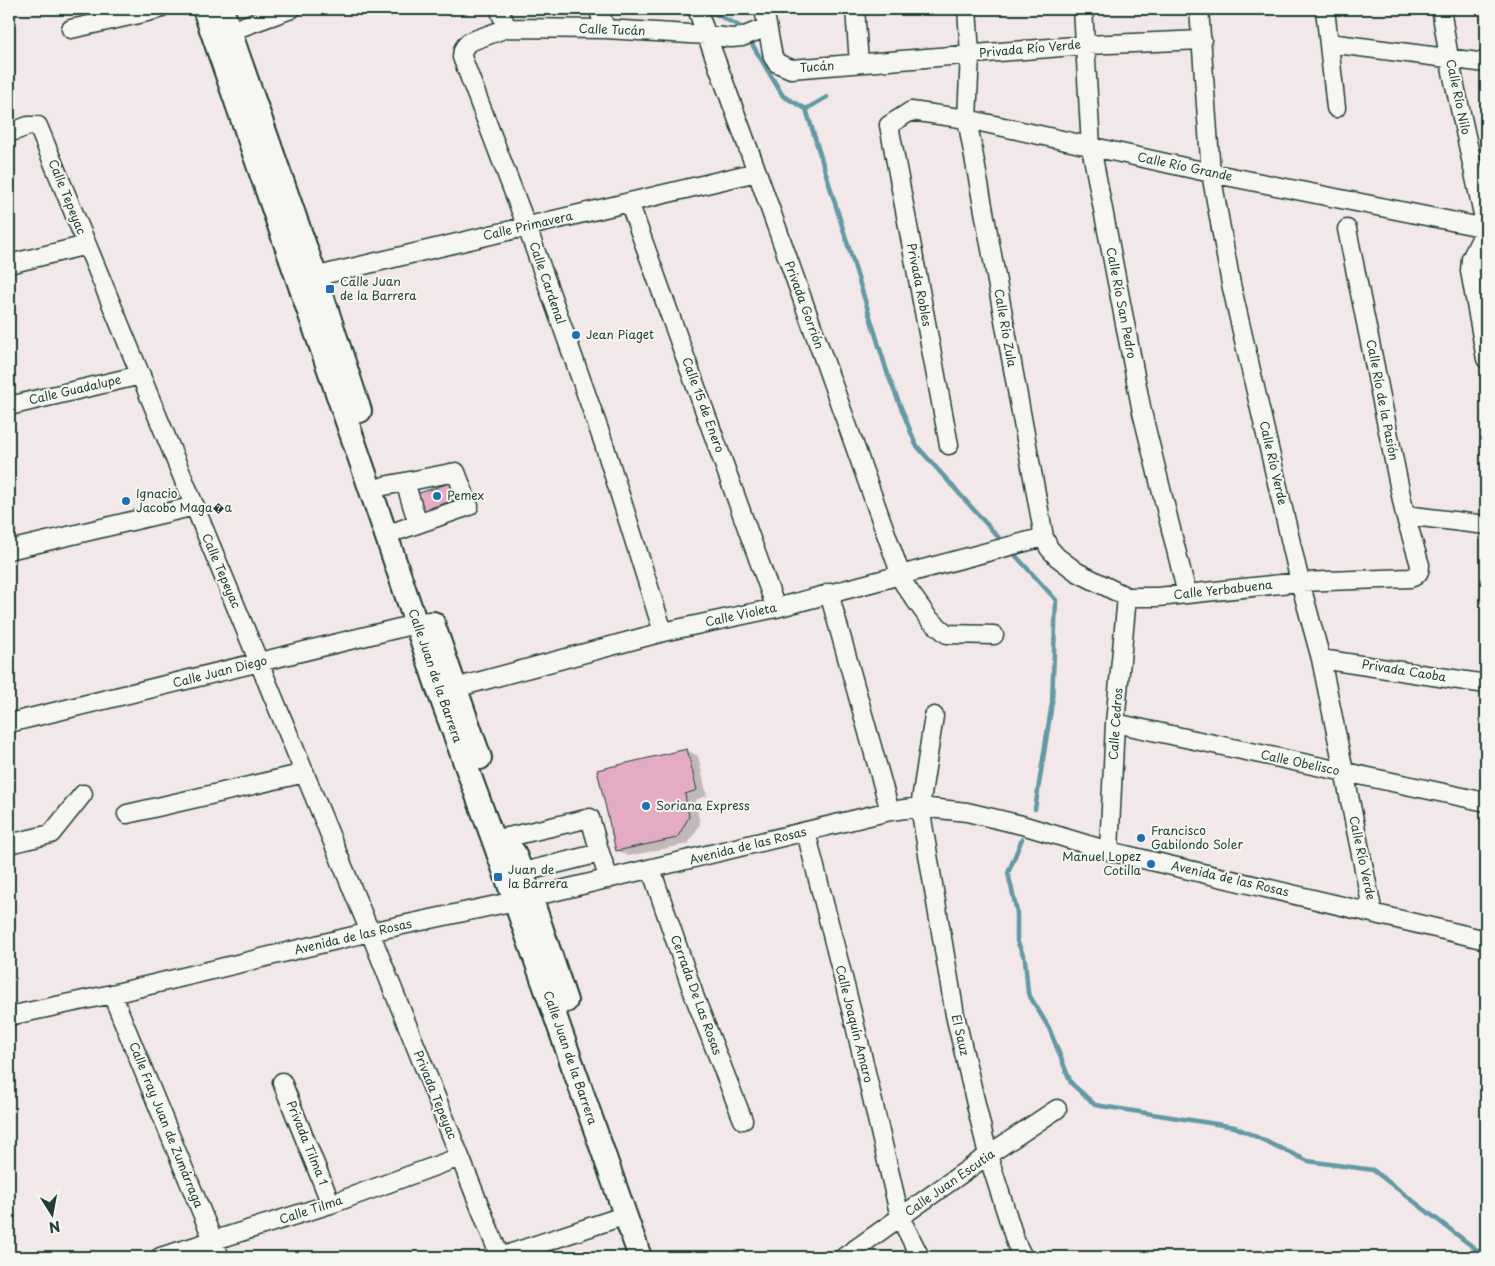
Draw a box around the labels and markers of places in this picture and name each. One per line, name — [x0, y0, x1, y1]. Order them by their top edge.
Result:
place label: Calle Juan de la Barrera — [340, 272, 417, 304]
marker: Calle Juan de la Barrera — [324, 283, 336, 295]
place label: Jean Piaget — [586, 325, 654, 343]
marker: Jean Piaget — [570, 329, 582, 341]
place label: Ignacio Jacobo Maga�a — [136, 484, 233, 516]
place label: Pemex — [447, 486, 484, 504]
marker: Pemex — [431, 490, 443, 502]
marker: Ignacio Jacobo Maga�a — [120, 495, 132, 507]
place label: Soriana Express — [656, 796, 750, 814]
marker: Soriana Express — [640, 800, 652, 812]
place label: Francisco Gabilondo Soler — [1151, 821, 1243, 853]
marker: Francisco Gabilondo Soler — [1135, 832, 1147, 844]
place label: Manuel Lopez Cotilla — [1062, 847, 1142, 879]
marker: Manuel Lopez Cotilla — [1145, 858, 1157, 870]
place label: Juan de la Barrera — [508, 860, 569, 892]
marker: Juan de la Barrera — [492, 871, 504, 883]

